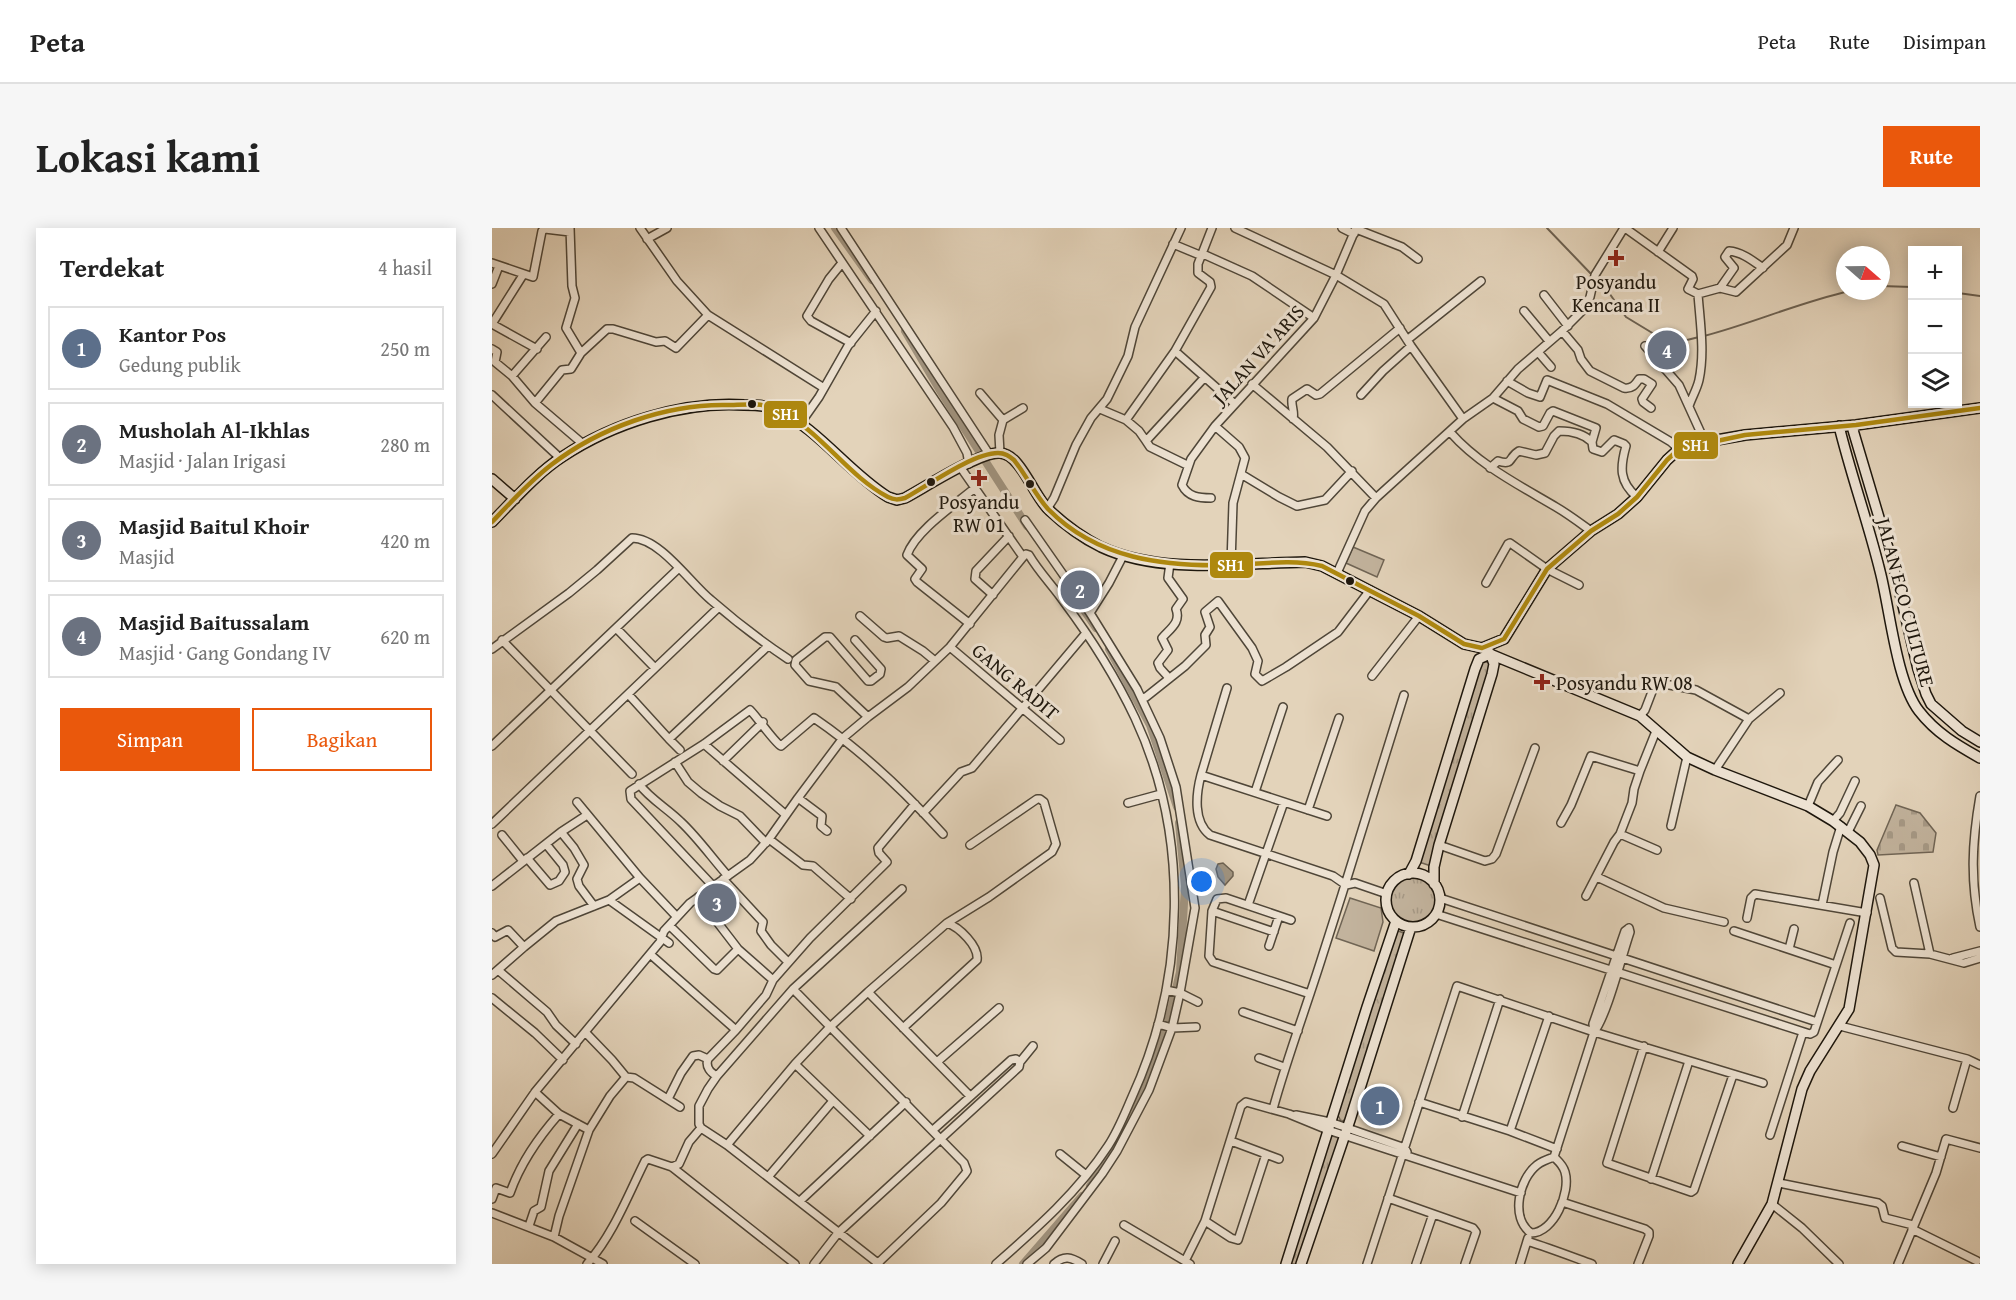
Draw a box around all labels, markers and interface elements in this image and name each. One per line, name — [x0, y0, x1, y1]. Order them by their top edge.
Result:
text: Peta — [30, 21, 85, 62]
text: Peta — [1758, 26, 1796, 57]
text: Rute — [1829, 26, 1870, 57]
text: Disimpan — [1903, 26, 1986, 57]
text: Lokasi kami — [36, 126, 260, 187]
button: Rute — [1883, 126, 1980, 187]
north arrow — [1836, 246, 1890, 300]
map controls — [1908, 246, 1962, 408]
button: + — [1908, 246, 1962, 300]
text: Terdekat — [60, 248, 164, 287]
marker: Posyandu Kencana II — [1607, 249, 1625, 267]
text: 4 hasil — [378, 253, 432, 282]
place label: Posyandu Kencana II — [1572, 267, 1660, 319]
street label: JALAN VA'ARIS — [1203, 298, 1311, 413]
button: − — [1908, 300, 1962, 354]
text: Kantor Pos — [119, 318, 226, 350]
pin: 4 — [1648, 328, 1686, 372]
text: 1 — [76, 334, 87, 363]
text: 250 m — [380, 334, 430, 363]
text: Gedung publik — [119, 350, 241, 379]
button: layers — [1908, 354, 1962, 408]
unlabelled marker — [746, 398, 758, 410]
line badge: SH1 — [763, 400, 808, 429]
text: SH1 — [772, 402, 800, 426]
text: Musholah Al-Ikhlas — [119, 414, 310, 446]
text: 2 — [76, 430, 87, 459]
text: 280 m — [380, 430, 430, 459]
line badge: SH1 — [1673, 431, 1719, 460]
text: SH1 — [1682, 433, 1710, 457]
text: Masjid · Jalan Irigasi — [119, 446, 286, 475]
marker: Posyandu RW 01 — [970, 469, 988, 487]
unlabelled marker — [925, 476, 937, 488]
unlabelled marker — [1024, 478, 1036, 490]
place label: Posyandu RW 01 — [939, 487, 1020, 539]
text: Masjid Baitul Khoir — [119, 510, 309, 542]
street label: JALAN ECO CULTURE — [1869, 511, 1943, 690]
text: 3 — [76, 526, 87, 555]
text: 420 m — [380, 526, 430, 555]
text: Masjid — [119, 542, 174, 571]
line badge: SH1 — [1209, 551, 1254, 579]
text: SH1 — [1217, 553, 1245, 577]
pin: 2 — [1060, 568, 1100, 613]
unlabelled marker — [1344, 575, 1356, 587]
text: Masjid Baitussalam — [119, 606, 309, 638]
text: 4 — [76, 622, 87, 651]
text: 620 m — [380, 622, 430, 651]
street label: GANG RADIT — [966, 636, 1066, 726]
text: Masjid · Gang Gondang IV — [119, 638, 332, 667]
place label: Posyandu RW 08 — [1556, 668, 1693, 697]
marker: Posyandu RW 08 — [1533, 673, 1551, 691]
button: Simpan — [60, 708, 240, 771]
button: Bagikan — [252, 708, 432, 771]
your location — [1187, 867, 1216, 896]
pin: 3 — [698, 880, 736, 926]
pin: 1 — [1360, 1084, 1400, 1128]

